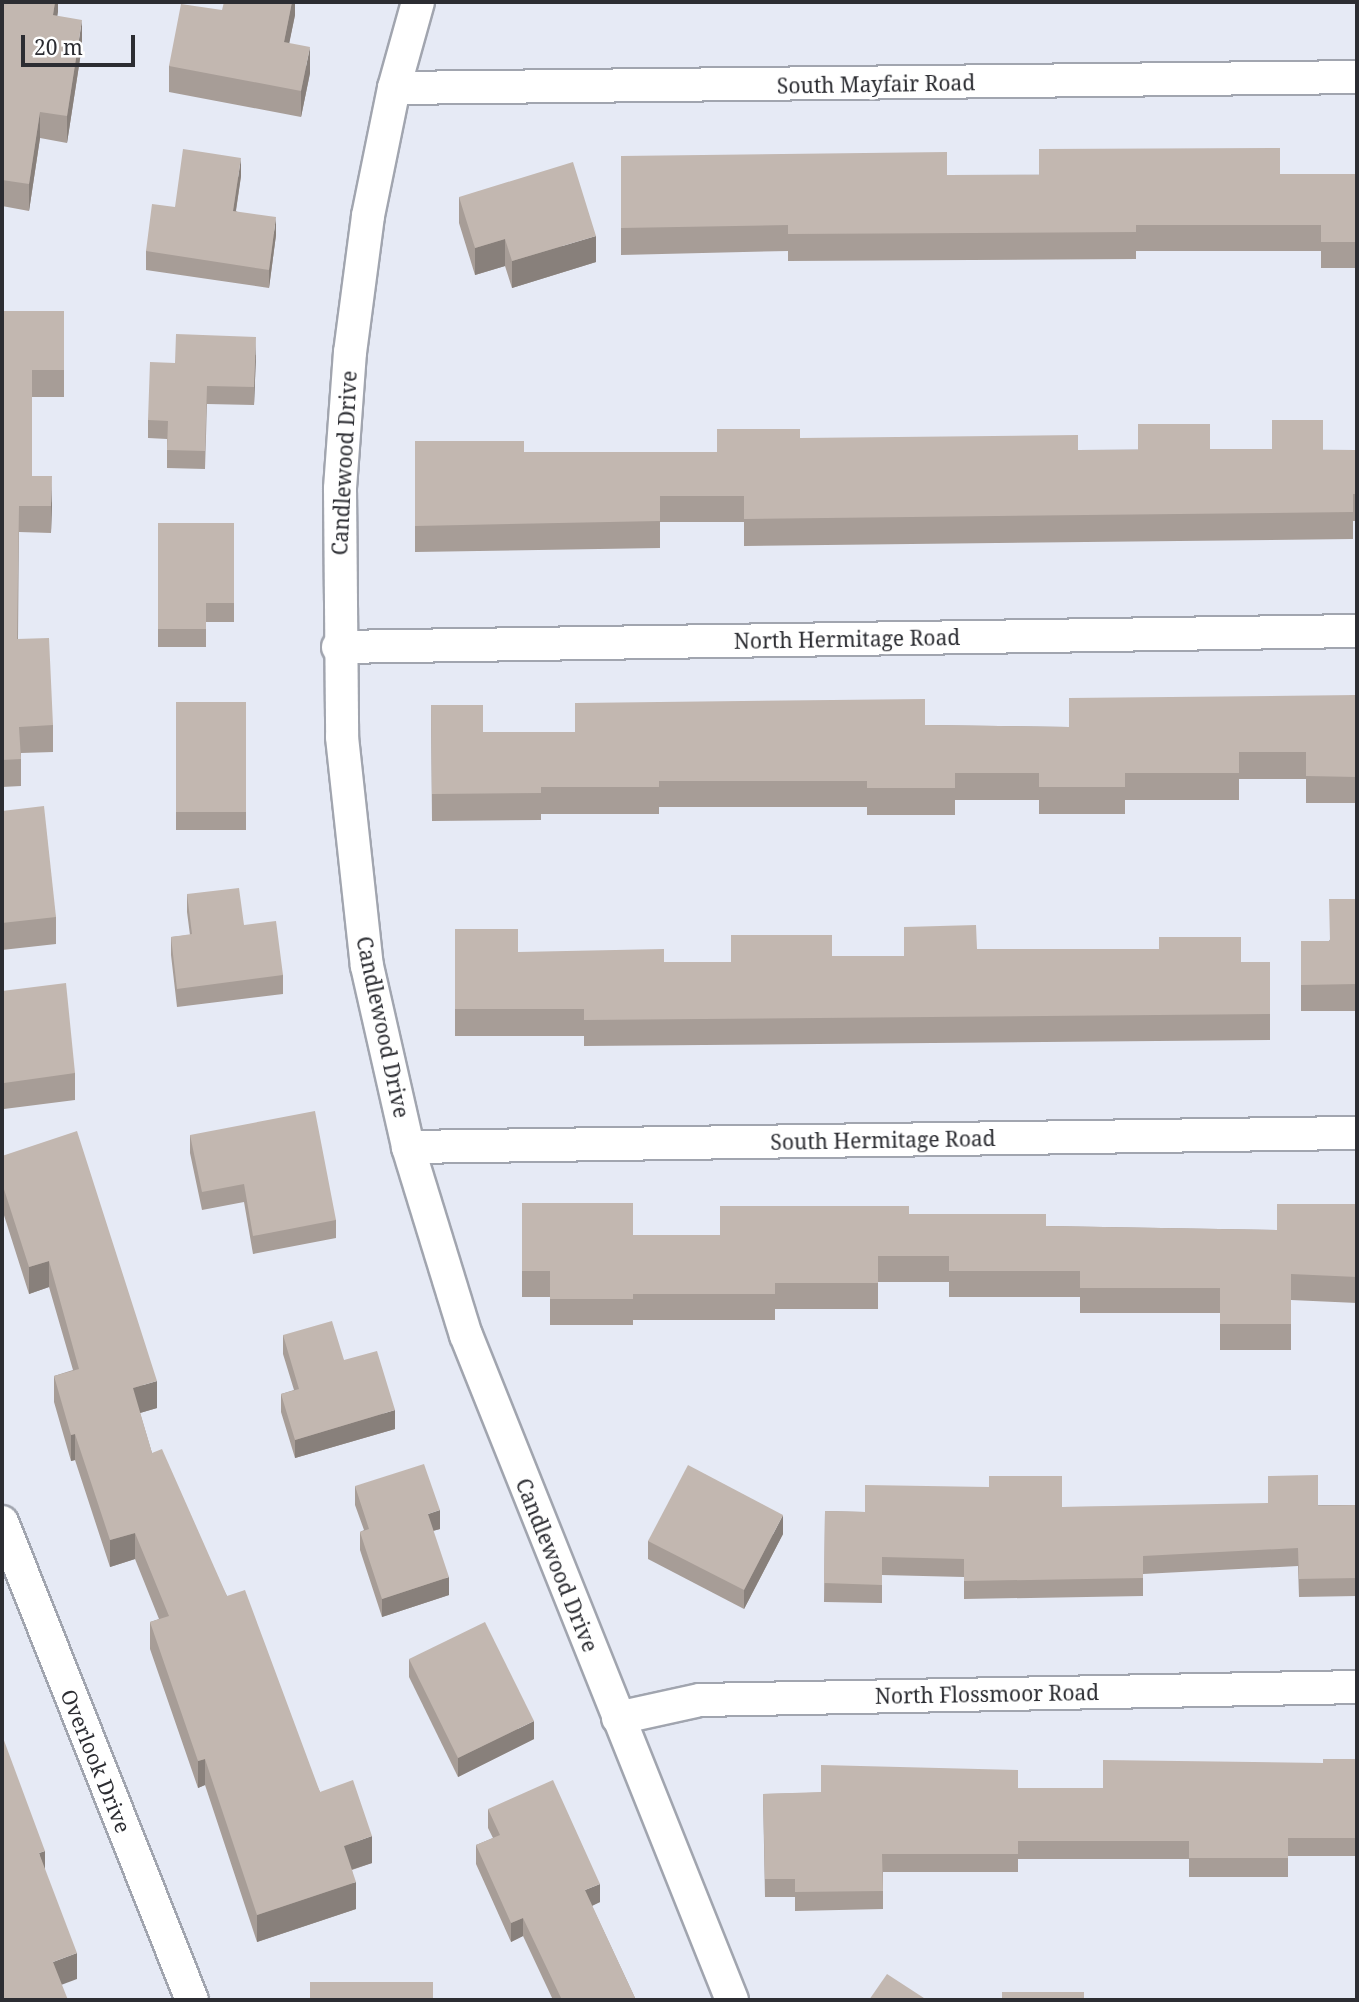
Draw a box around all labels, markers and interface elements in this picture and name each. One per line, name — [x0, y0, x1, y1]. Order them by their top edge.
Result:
scale bar — [24, 21, 138, 65]
text: 20 m — [34, 33, 83, 61]
street label: South Mayfair Road — [777, 70, 975, 98]
street label: Candlewood Drive — [327, 370, 361, 556]
street label: North Hermitage Road — [734, 624, 960, 654]
street label: Candlewood Drive — [351, 934, 415, 1120]
street label: South Hermitage Road — [770, 1125, 996, 1155]
street label: Candlewood Drive — [511, 1475, 603, 1655]
street label: North Flossmoor Road — [875, 1679, 1099, 1709]
street label: Overlook Drive — [56, 1686, 136, 1836]

